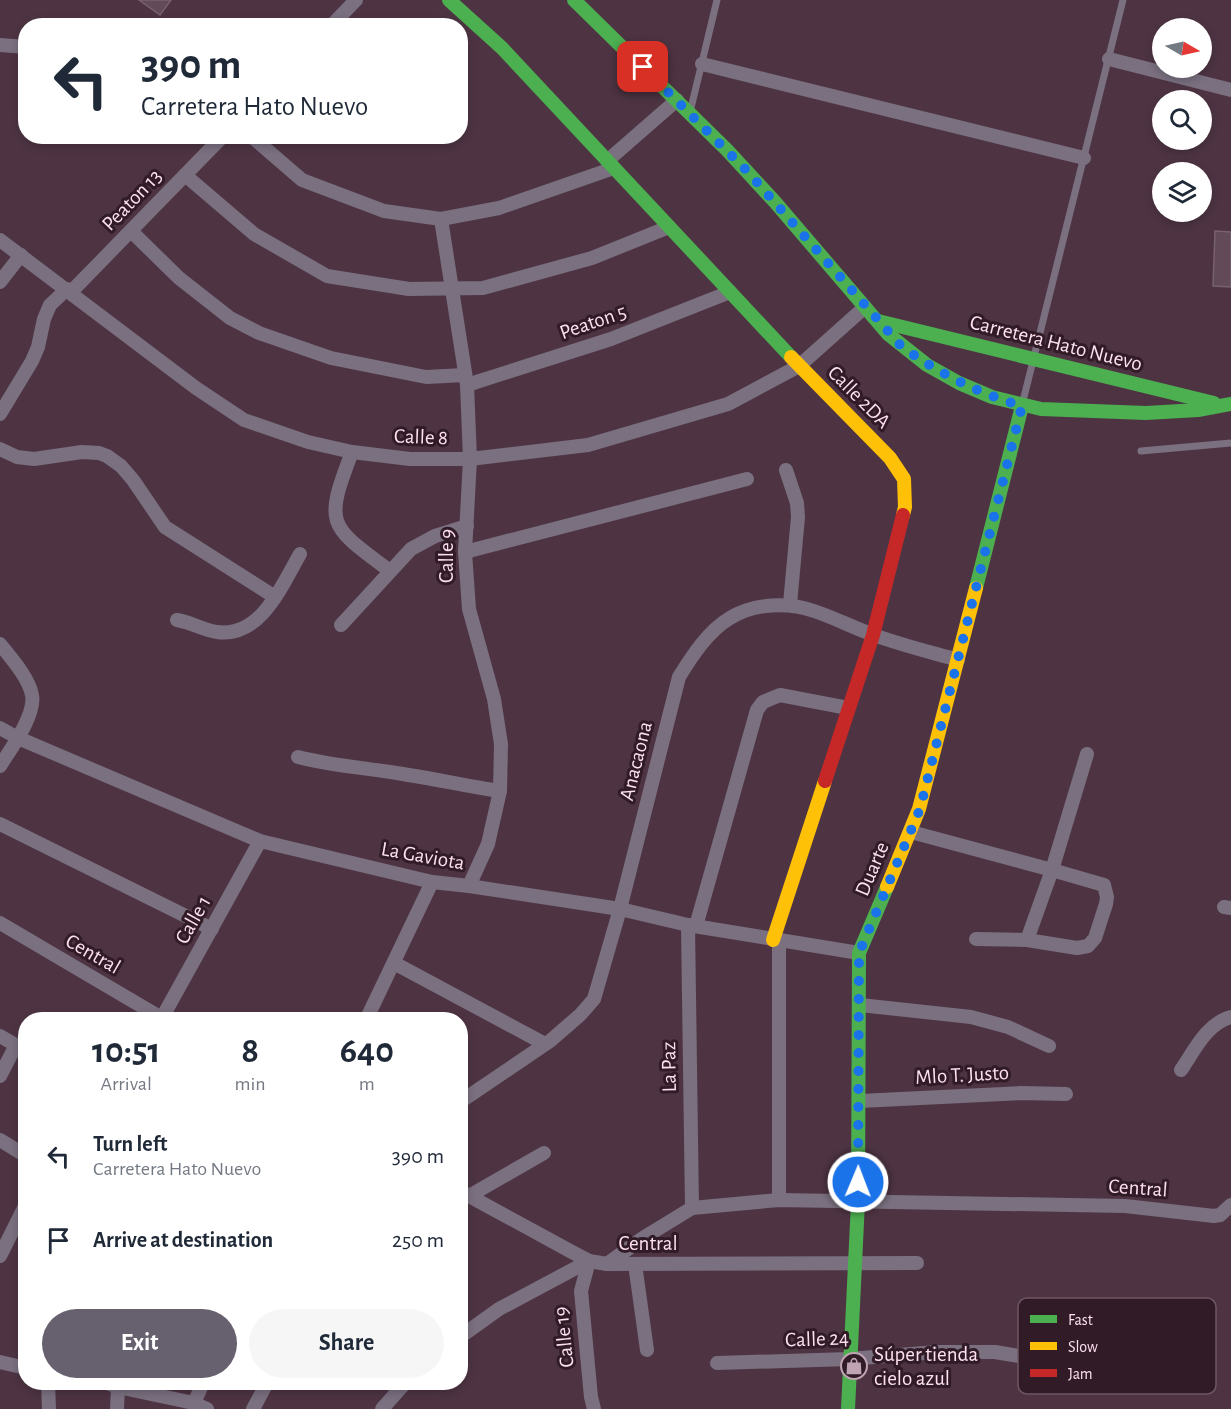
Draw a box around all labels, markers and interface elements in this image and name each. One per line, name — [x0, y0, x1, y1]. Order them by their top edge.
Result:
north arrow — [1152, 18, 1212, 78]
map controls — [1152, 18, 1212, 222]
pin — [617, 41, 668, 92]
icon: left — [42, 42, 120, 120]
text: 390 m — [141, 44, 242, 86]
icon: arrive — [626, 50, 659, 83]
button: search — [1152, 90, 1212, 150]
text: Carretera Hato Nuevo — [141, 93, 368, 120]
button: layers — [1152, 162, 1212, 222]
street label: Peaton 13 — [98, 165, 166, 235]
street label: Peaton 5 — [557, 301, 629, 343]
street label: Carretera Hato Nuevo — [968, 311, 1144, 375]
street label: Calle 2DA — [824, 362, 894, 432]
street label: Calle 8 — [394, 426, 448, 448]
street label: Calle 9 — [436, 529, 457, 583]
street label: Anacaona — [616, 719, 656, 803]
street label: La Gaviota — [380, 838, 467, 874]
street label: Duarte — [851, 839, 893, 899]
street label: Calle 1 — [171, 892, 215, 948]
street label: Central — [62, 930, 124, 978]
text: 10:51 — [92, 1033, 161, 1069]
text: 8 — [241, 1033, 259, 1069]
text: 640 — [340, 1033, 394, 1069]
street label: La Paz — [658, 1042, 680, 1092]
street label: Mlo T. Justo — [915, 1062, 1009, 1088]
text: Arrival — [101, 1074, 152, 1094]
text: min — [235, 1074, 266, 1094]
text: m — [359, 1074, 375, 1094]
text: Turn left — [93, 1133, 167, 1155]
icon: left — [42, 1140, 75, 1173]
text: 390 m — [392, 1145, 444, 1167]
position arrow — [826, 1150, 890, 1214]
text: Carretera Hato Nuevo — [93, 1159, 261, 1179]
street label: Central — [1108, 1175, 1168, 1201]
icon: arrive — [42, 1224, 75, 1257]
text: Arrive at destination — [93, 1229, 273, 1251]
text: 250 m — [392, 1229, 444, 1251]
street label: Central — [618, 1233, 678, 1254]
legend — [1018, 1298, 1216, 1394]
street label: Calle 19 — [550, 1305, 578, 1369]
button: Exit — [42, 1309, 237, 1378]
button: Share — [249, 1309, 444, 1378]
text: Fast — [1068, 1312, 1093, 1328]
street label: Calle 24 — [785, 1327, 849, 1351]
text: Slow — [1068, 1339, 1098, 1355]
place label: Súper tienda cielo azul — [874, 1344, 978, 1389]
shop icon: Súper tienda cielo azul — [839, 1351, 869, 1381]
text: Jam — [1068, 1366, 1093, 1382]

